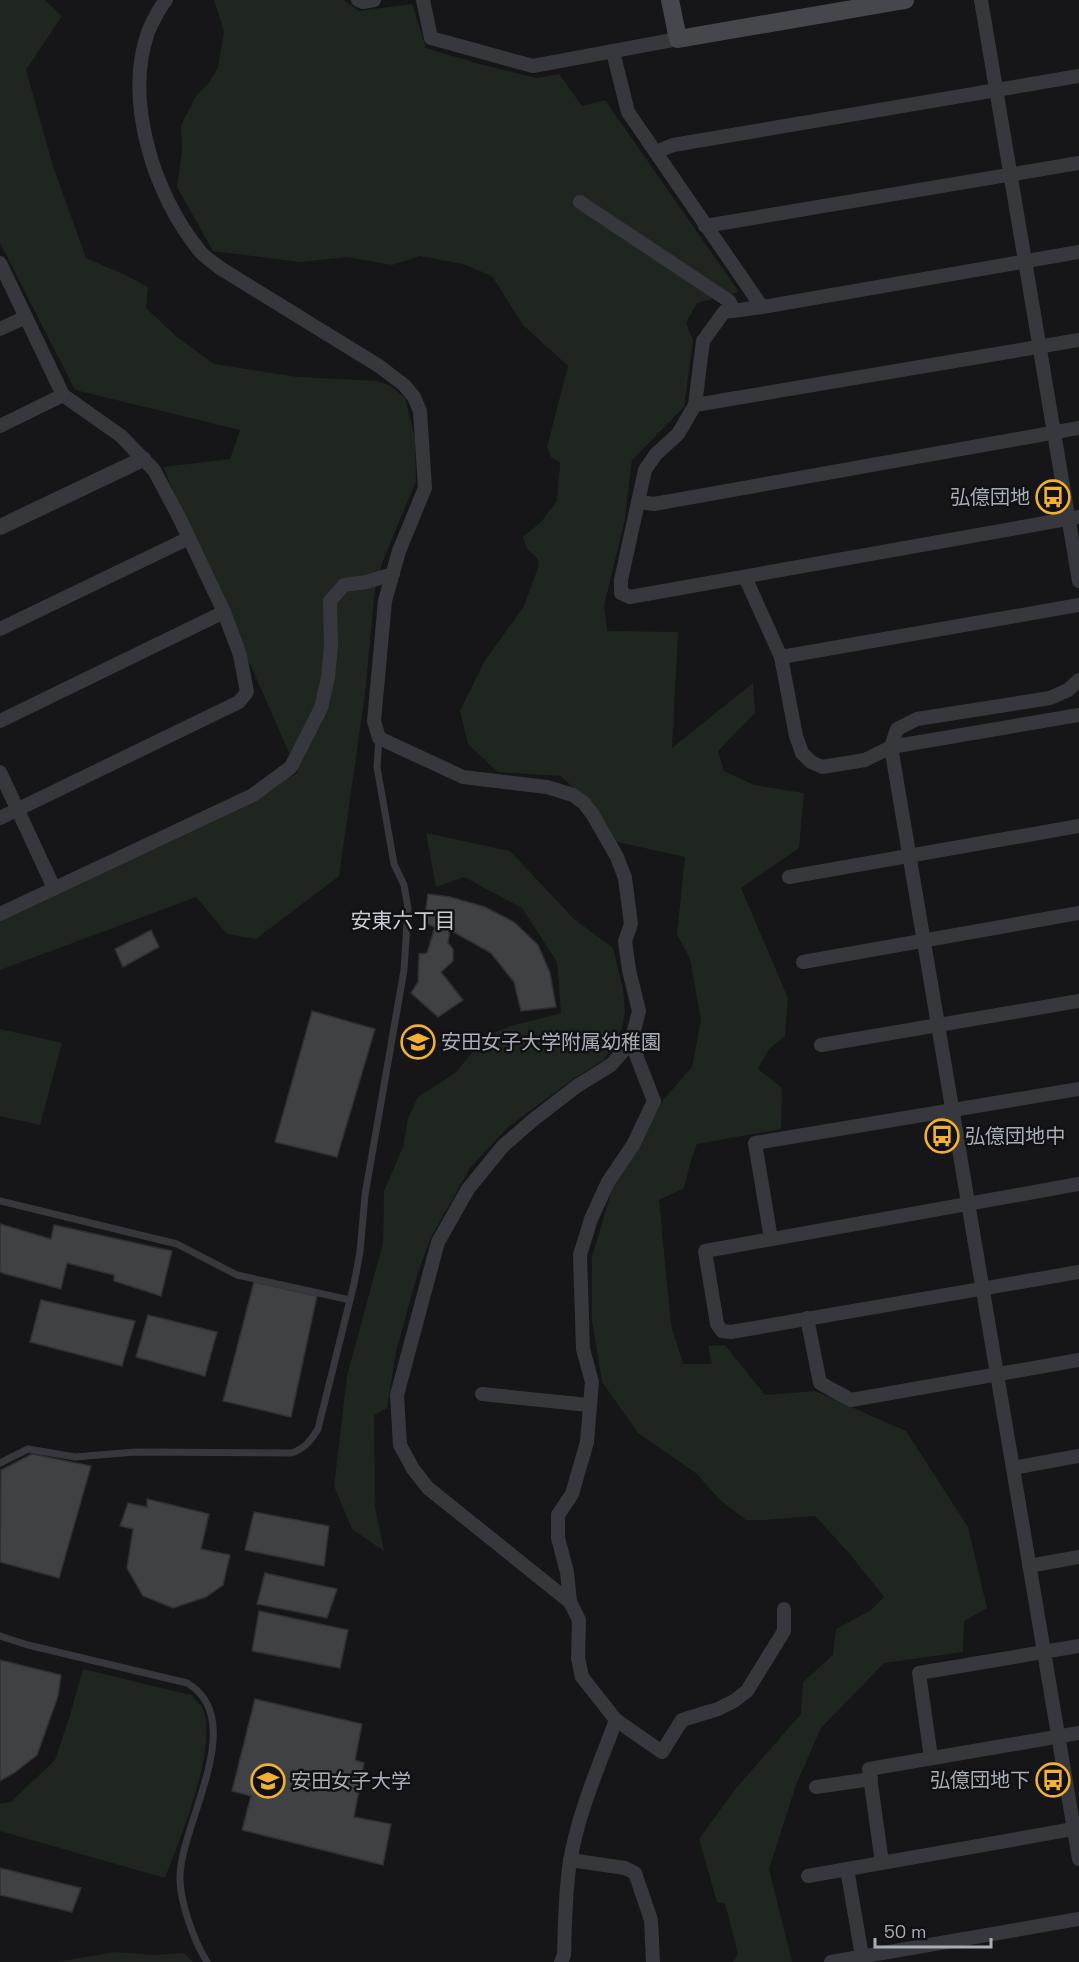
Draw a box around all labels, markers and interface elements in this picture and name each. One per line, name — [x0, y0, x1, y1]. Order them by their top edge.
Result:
bus stop icon: 弘億団地 — [1035, 479, 1071, 515]
place label: 弘億団地 — [950, 484, 1030, 510]
district label: 安東六丁目 — [351, 907, 456, 934]
school or university icon: 安田女子大学附属幼稚園 — [400, 1024, 436, 1060]
place label: 安田女子大学附属幼稚園 — [441, 1029, 661, 1055]
bus stop icon: 弘億団地中 — [924, 1118, 960, 1154]
place label: 弘億団地中 — [965, 1123, 1065, 1149]
bus stop icon: 弘億団地下 — [1035, 1762, 1071, 1798]
school or university icon: 安田女子大学 — [250, 1763, 286, 1799]
place label: 弘億団地下 — [930, 1767, 1030, 1793]
place label: 安田女子大学 — [291, 1768, 411, 1794]
scale bar — [875, 1911, 990, 1949]
text: 50 m — [884, 1920, 926, 1943]

